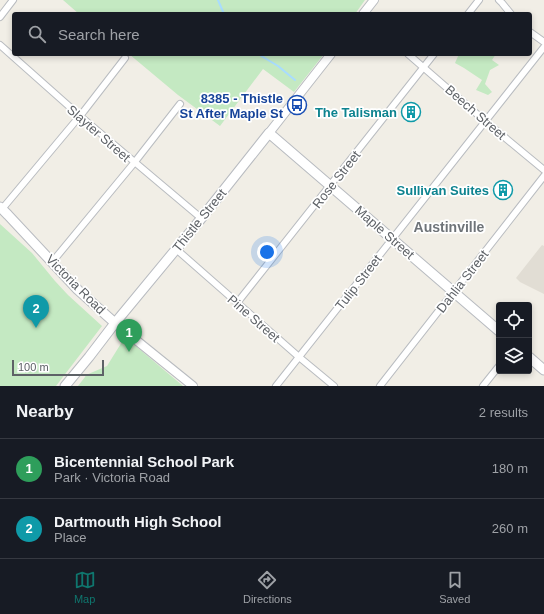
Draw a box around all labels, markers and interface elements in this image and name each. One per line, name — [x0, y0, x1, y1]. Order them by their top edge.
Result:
search box — [12, 12, 532, 56]
icon: search — [26, 23, 48, 45]
text: Search here — [58, 26, 140, 43]
street label: Beech Street — [442, 82, 509, 143]
place label: 8385 - Thistle St After Maple St — [179, 91, 284, 121]
bus stop icon: 8385 - Thistle St After Maple St — [286, 94, 308, 116]
building icon: The Talisman — [400, 101, 422, 123]
street label: Slayter Street — [64, 102, 134, 165]
place label: The Talisman — [315, 105, 397, 120]
street label: Rose Street — [309, 147, 364, 211]
building icon: Sullivan Suites — [492, 179, 514, 201]
place label: Sullivan Suites — [397, 183, 489, 198]
street label: Thistle Street — [169, 186, 230, 255]
street label: Maple Street — [352, 203, 418, 262]
district label: Austinville — [414, 219, 485, 235]
your location — [257, 242, 277, 262]
street label: Dahlia Street — [433, 247, 492, 316]
street label: Tulip Street — [332, 251, 385, 313]
street label: Victoria Road — [43, 252, 108, 317]
street label: Pine Street — [224, 292, 283, 345]
pin: 2 — [23, 295, 49, 328]
map controls — [496, 302, 532, 374]
button: locate — [496, 302, 532, 338]
pin: 1 — [116, 319, 142, 352]
button: layers — [496, 338, 532, 374]
scale bar — [12, 358, 104, 377]
text: 100 m — [18, 361, 49, 373]
text: Nearby — [16, 402, 74, 421]
text: 2 results — [479, 405, 528, 420]
text: Bicentennial School Park — [54, 453, 234, 470]
text: 1 — [25, 461, 33, 476]
text: 180 m — [492, 461, 528, 476]
text: Park · Victoria Road — [54, 470, 170, 485]
text: Dartmouth High School — [54, 513, 222, 530]
text: 2 — [25, 521, 33, 536]
text: 260 m — [492, 521, 528, 536]
text: Place — [54, 530, 87, 545]
tab: Map — [74, 569, 96, 605]
tab: Directions — [243, 569, 292, 605]
tab: Saved — [439, 569, 470, 605]

